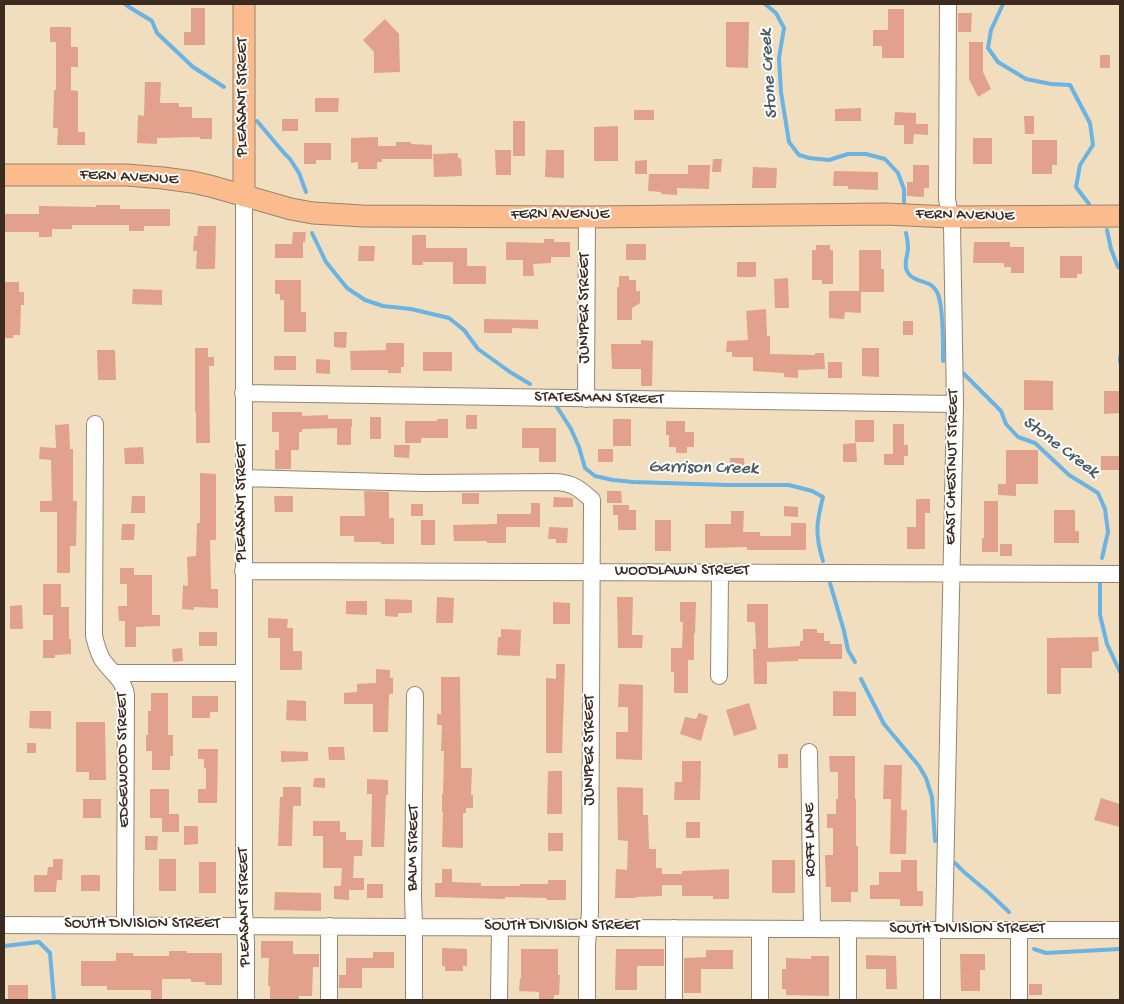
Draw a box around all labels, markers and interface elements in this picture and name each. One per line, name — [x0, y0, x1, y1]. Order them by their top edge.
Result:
water label: Stone Creek — [756, 28, 784, 120]
street label: PLEASANT STREET — [234, 37, 254, 157]
street label: FERN AVENUE — [79, 166, 179, 190]
street label: FERN AVENUE — [511, 206, 609, 226]
street label: FERN AVENUE — [915, 206, 1015, 226]
street label: JUNIPER STREET — [576, 252, 596, 364]
street label: STATESMAN STREET — [534, 388, 664, 410]
street label: EAST CHESTNUT STREET — [942, 389, 964, 545]
water label: Stone Creek — [1018, 412, 1102, 484]
street label: PLEASANT STREET — [233, 442, 253, 562]
water label: Garrison Creek — [648, 457, 758, 481]
street label: WOODLAWN STREET — [615, 562, 749, 582]
street label: EDGEWOOD STREET — [113, 692, 135, 828]
street label: JUNIPER STREET — [581, 694, 601, 806]
street label: ROFF LANE — [801, 803, 821, 877]
street label: BALM STREET — [404, 805, 424, 891]
street label: PLEASANT STREET — [234, 847, 256, 967]
street label: SOUTH DIVISION STREET — [64, 915, 220, 935]
street label: SOUTH DIVISION STREET — [484, 917, 640, 937]
street label: SOUTH DIVISION STREET — [889, 920, 1045, 940]

